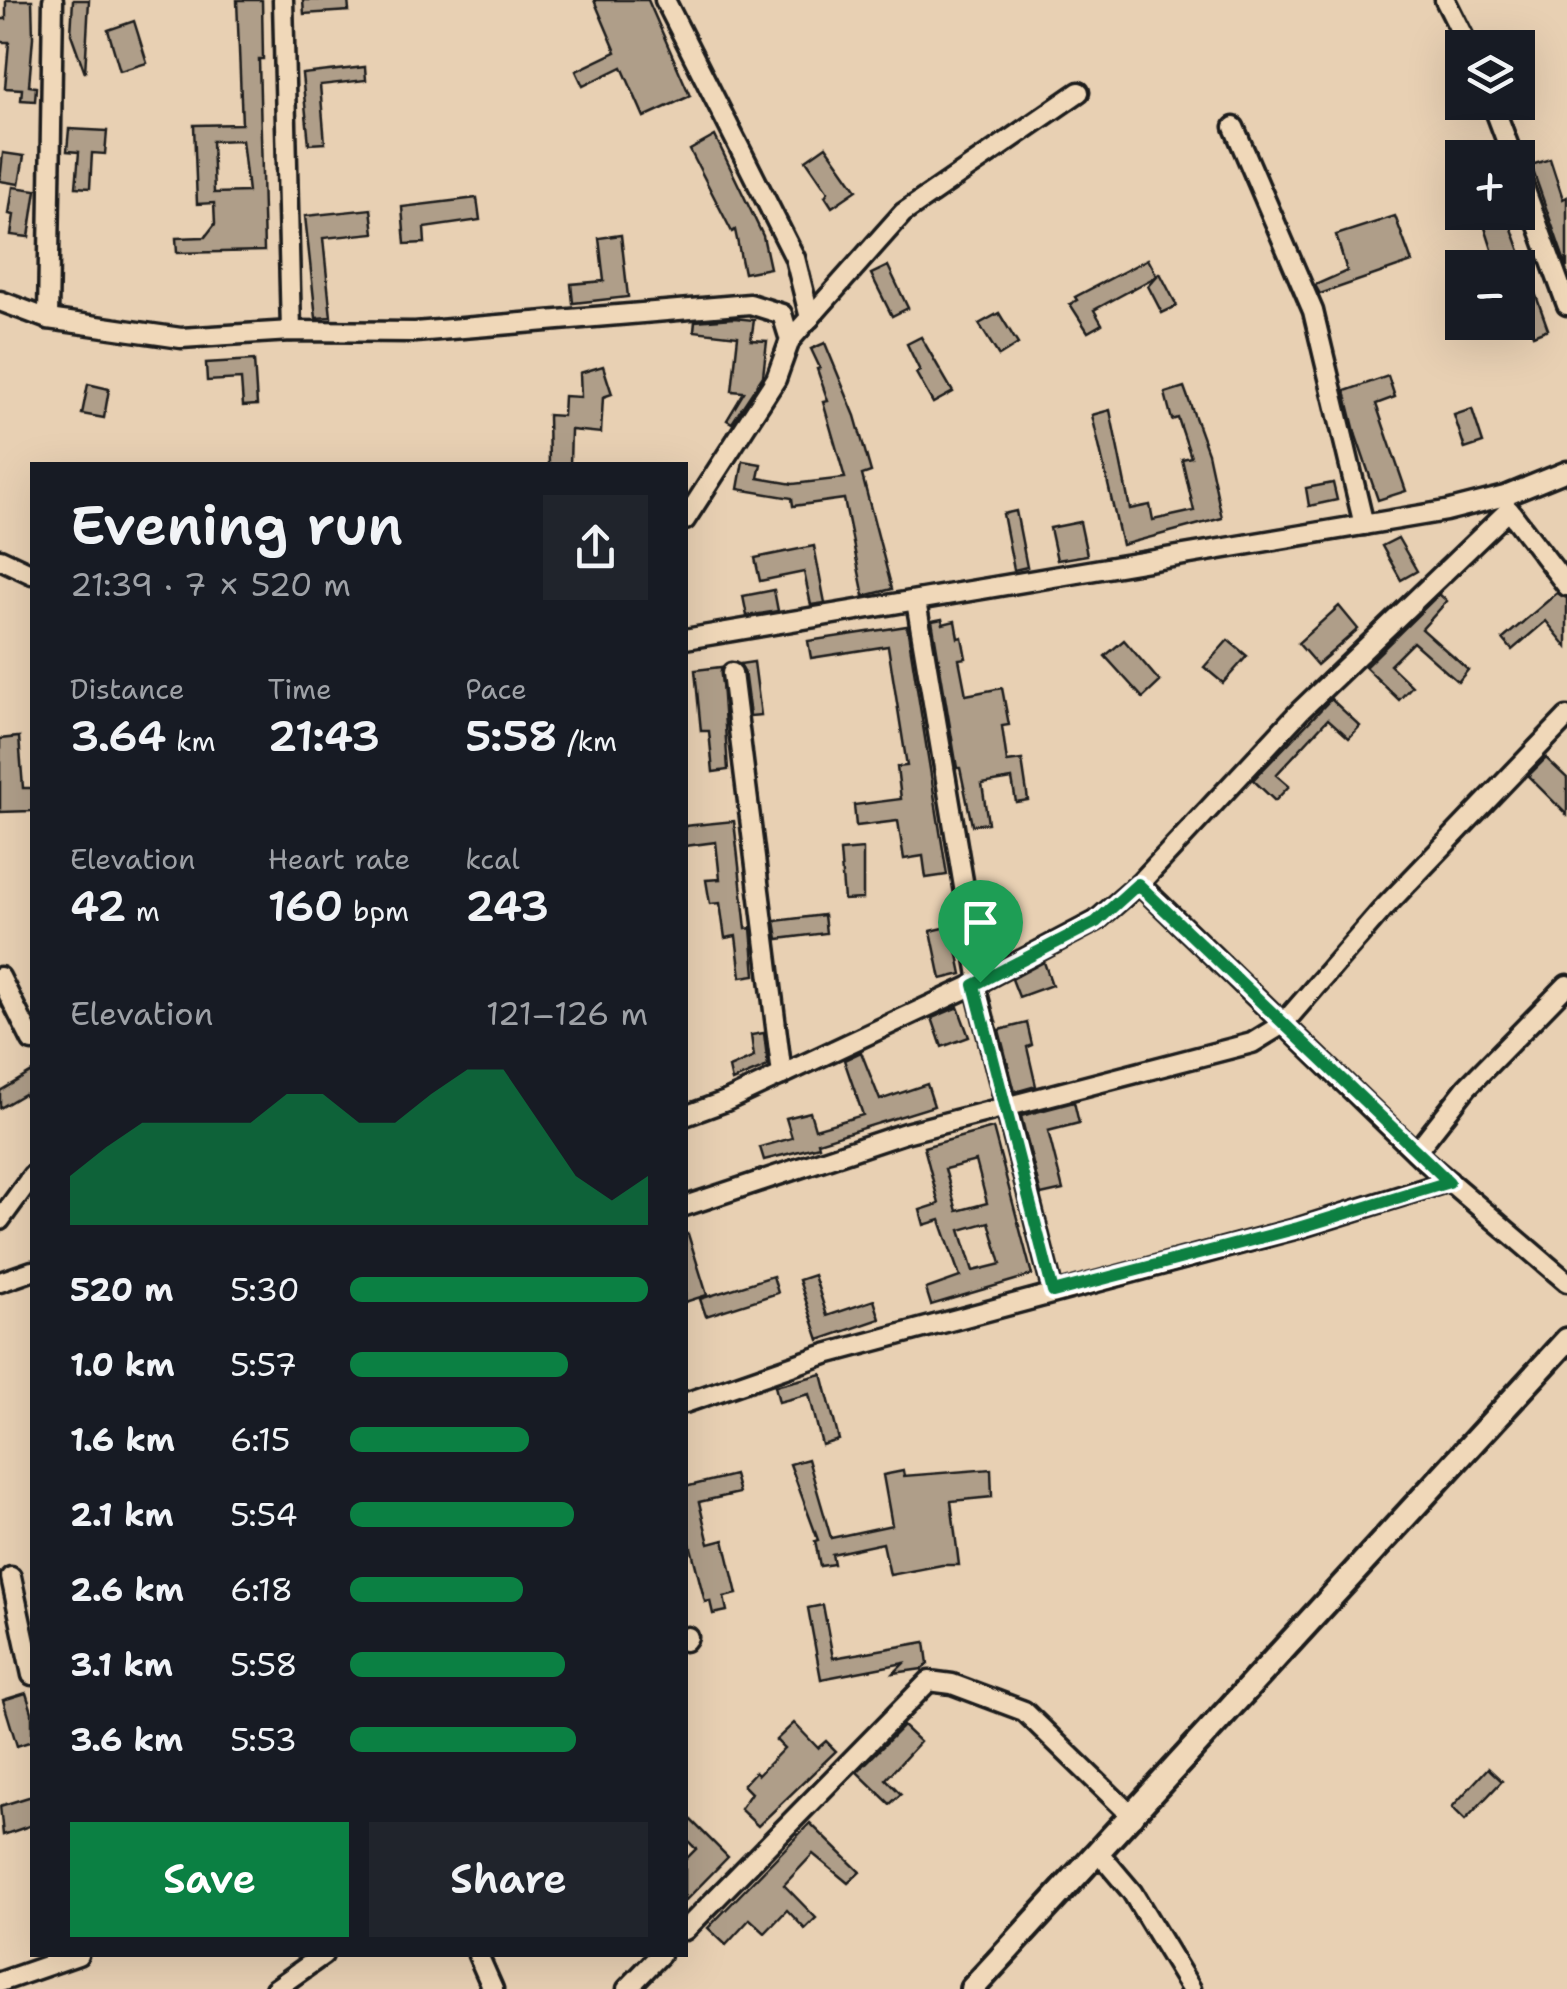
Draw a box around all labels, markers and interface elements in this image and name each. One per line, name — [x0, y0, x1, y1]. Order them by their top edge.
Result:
map controls — [1445, 30, 1535, 340]
button: layers — [1445, 30, 1535, 120]
button: + — [1445, 140, 1535, 230]
button: − — [1445, 250, 1535, 340]
text: Evening run — [70, 488, 403, 562]
button: share — [543, 495, 648, 600]
text: 21:39 · 7 × 520 m — [70, 563, 351, 606]
text: Distance — [70, 670, 185, 708]
text: Time — [268, 670, 332, 708]
text: Pace — [465, 670, 527, 708]
text: 3.64 — [70, 708, 166, 764]
text: 21:43 — [268, 708, 380, 764]
text: 5:58 — [465, 708, 558, 764]
text: km — [166, 722, 216, 760]
text: /km — [558, 722, 617, 760]
text: Elevation — [70, 840, 195, 878]
text: Heart rate — [268, 840, 410, 878]
text: kcal — [465, 840, 520, 878]
text: 42 — [70, 878, 126, 934]
text: 160 — [268, 878, 343, 934]
text: 243 — [465, 878, 549, 934]
pin — [938, 880, 1023, 983]
text: m — [126, 892, 160, 930]
text: bpm — [343, 892, 409, 930]
icon: arrive — [953, 895, 1008, 950]
text: Elevation — [70, 992, 213, 1035]
text: 121–126 m — [486, 992, 648, 1035]
text: 520 m — [70, 1268, 173, 1311]
text: 5:30 — [230, 1268, 300, 1311]
text: 1.0 km — [70, 1343, 175, 1386]
text: 5:57 — [230, 1343, 297, 1386]
text: 1.6 km — [70, 1418, 175, 1461]
text: 6:15 — [230, 1418, 290, 1461]
text: 2.1 km — [70, 1493, 174, 1536]
text: 5:54 — [230, 1493, 298, 1536]
text: 2.6 km — [70, 1568, 184, 1611]
text: 6:18 — [230, 1568, 293, 1611]
text: 3.1 km — [70, 1643, 173, 1686]
text: 5:58 — [230, 1643, 298, 1686]
text: 3.6 km — [70, 1718, 183, 1761]
text: 5:53 — [230, 1718, 297, 1761]
button: Save — [70, 1822, 349, 1937]
button: Share — [369, 1822, 648, 1937]

